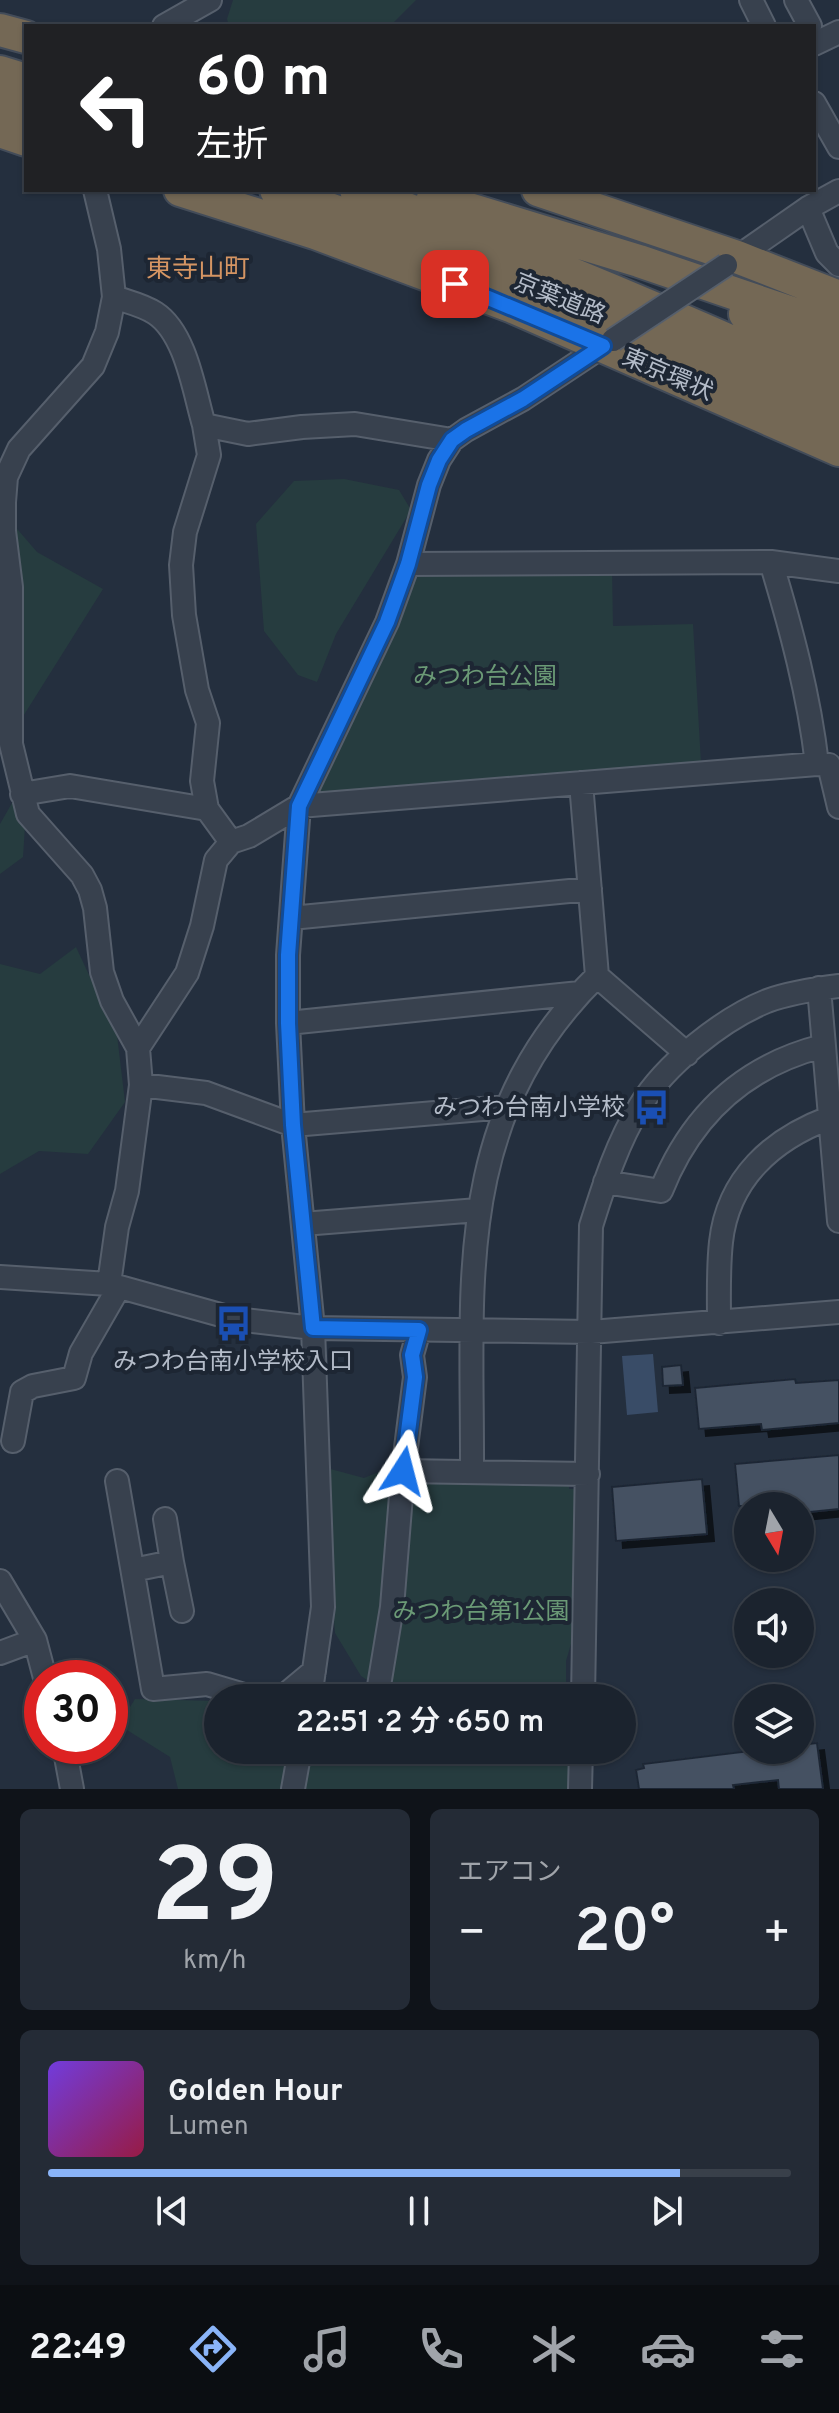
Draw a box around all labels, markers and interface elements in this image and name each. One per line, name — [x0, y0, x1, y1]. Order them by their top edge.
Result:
text: 60 m — [196, 45, 330, 115]
icon: left — [64, 56, 168, 160]
text: 左折 — [196, 124, 268, 170]
pin — [421, 250, 489, 318]
district label: 東寺山町 — [146, 254, 250, 287]
icon: arrive — [433, 262, 477, 306]
street label: 京葉道路 — [509, 268, 609, 332]
street label: 東京環状 — [617, 343, 717, 408]
park label: みつわ台公園 — [413, 663, 557, 693]
bus stop icon: みつわ台南小学校 — [632, 1088, 670, 1126]
place label: みつわ台南小学校 — [433, 1094, 625, 1124]
bus stop icon: みつわ台南小学校入口 — [214, 1305, 252, 1343]
place label: みつわ台南小学校入口 — [113, 1348, 353, 1378]
position arrow — [361, 1429, 445, 1513]
north arrow — [734, 1492, 814, 1572]
map controls — [734, 1492, 814, 1764]
button: sound — [734, 1588, 814, 1668]
park label: みつわ台第1公園 — [393, 1598, 569, 1628]
speed limit sign: 30 — [24, 1660, 128, 1764]
button: layers — [734, 1684, 814, 1764]
text: 22:51 · 2 分 · 650 m — [296, 1705, 544, 1742]
text: 29 — [151, 1827, 279, 1959]
text: エアコン — [458, 1857, 562, 1890]
text: 20° — [574, 1897, 675, 1973]
text: − — [458, 1907, 486, 1963]
text: + — [763, 1907, 791, 1963]
text: km/h — [183, 1945, 246, 1978]
text: Golden Hour — [168, 2074, 342, 2111]
text: Lumen — [168, 2111, 249, 2144]
icon: previous — [150, 2189, 194, 2233]
icon: pause — [397, 2189, 441, 2233]
icon: next — [645, 2189, 689, 2233]
icon: directions — [185, 2321, 241, 2377]
icon: music — [299, 2321, 355, 2377]
icon: phone — [413, 2321, 469, 2377]
icon: climate — [526, 2321, 582, 2377]
icon: car — [640, 2321, 696, 2377]
icon: filters — [754, 2321, 810, 2377]
text: 22:49 — [29, 2326, 127, 2372]

